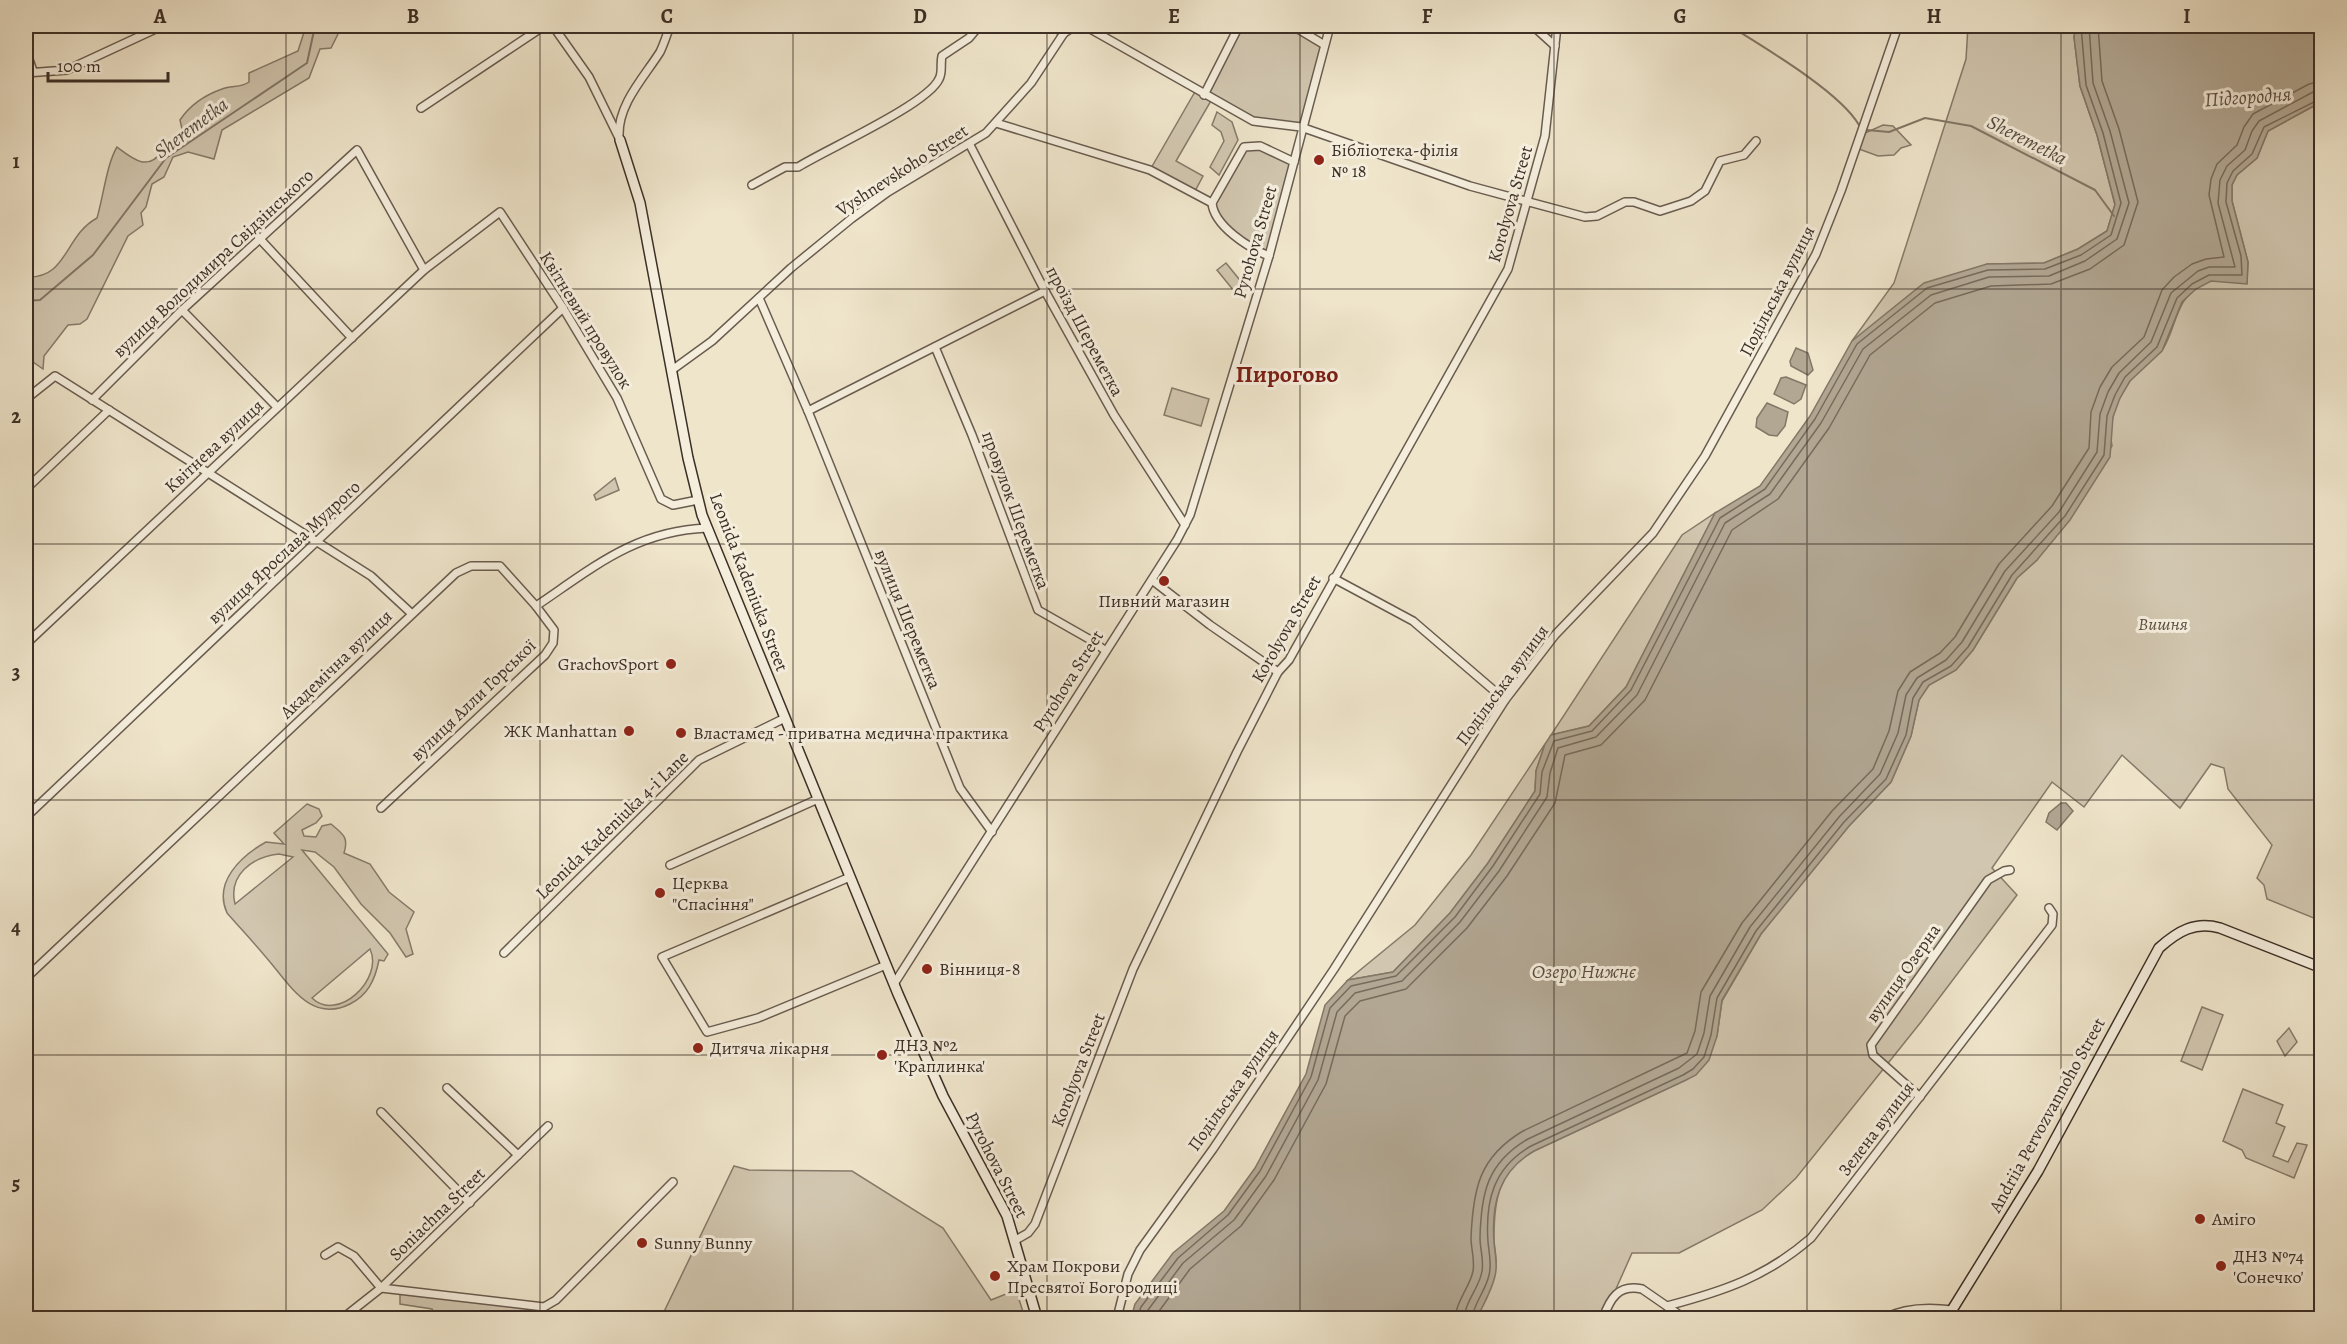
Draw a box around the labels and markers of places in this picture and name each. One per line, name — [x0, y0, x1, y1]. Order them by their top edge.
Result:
place label: Бібліотека-філія № 18 — [1331, 138, 1458, 183]
marker: Бібліотека-філія № 18 — [1312, 153, 1326, 167]
marker: Пивний магазин — [1157, 574, 1171, 588]
place label: Пивний магазин — [1098, 589, 1230, 613]
place label: GrachovSport — [558, 652, 659, 676]
marker: GrachovSport — [664, 657, 678, 671]
place label: ЖК Manhattan — [504, 719, 617, 743]
place label: Властамед - приватна медична практика — [693, 721, 1009, 745]
marker: ЖК Manhattan — [622, 724, 636, 738]
marker: Властамед - приватна медична практика — [674, 726, 688, 740]
place label: Церква "Спасіння" — [672, 871, 754, 916]
marker: Церква "Спасіння" — [653, 886, 667, 900]
place label: Вінниця-8 — [939, 957, 1020, 981]
marker: Вінниця-8 — [920, 962, 934, 976]
place label: ДНЗ №2 'Краплинка' — [894, 1033, 985, 1078]
place label: Дитяча лікарня — [710, 1036, 829, 1060]
marker: Дитяча лікарня — [691, 1041, 705, 1055]
marker: ДНЗ №2 'Краплинка' — [875, 1048, 889, 1062]
place label: Аміго — [2211, 1207, 2256, 1231]
marker: Аміго — [2193, 1212, 2207, 1226]
place label: Sunny Bunny — [654, 1231, 753, 1255]
marker: Sunny Bunny — [635, 1236, 649, 1250]
place label: ДНЗ №74 'Сонечко' — [2233, 1244, 2304, 1289]
place label: Храм Покрови Пресвятої Богородиці — [1007, 1254, 1178, 1299]
marker: ДНЗ №74 'Сонечко' — [2214, 1259, 2228, 1273]
marker: Храм Покрови Пресвятої Богородиці — [988, 1269, 1002, 1283]

